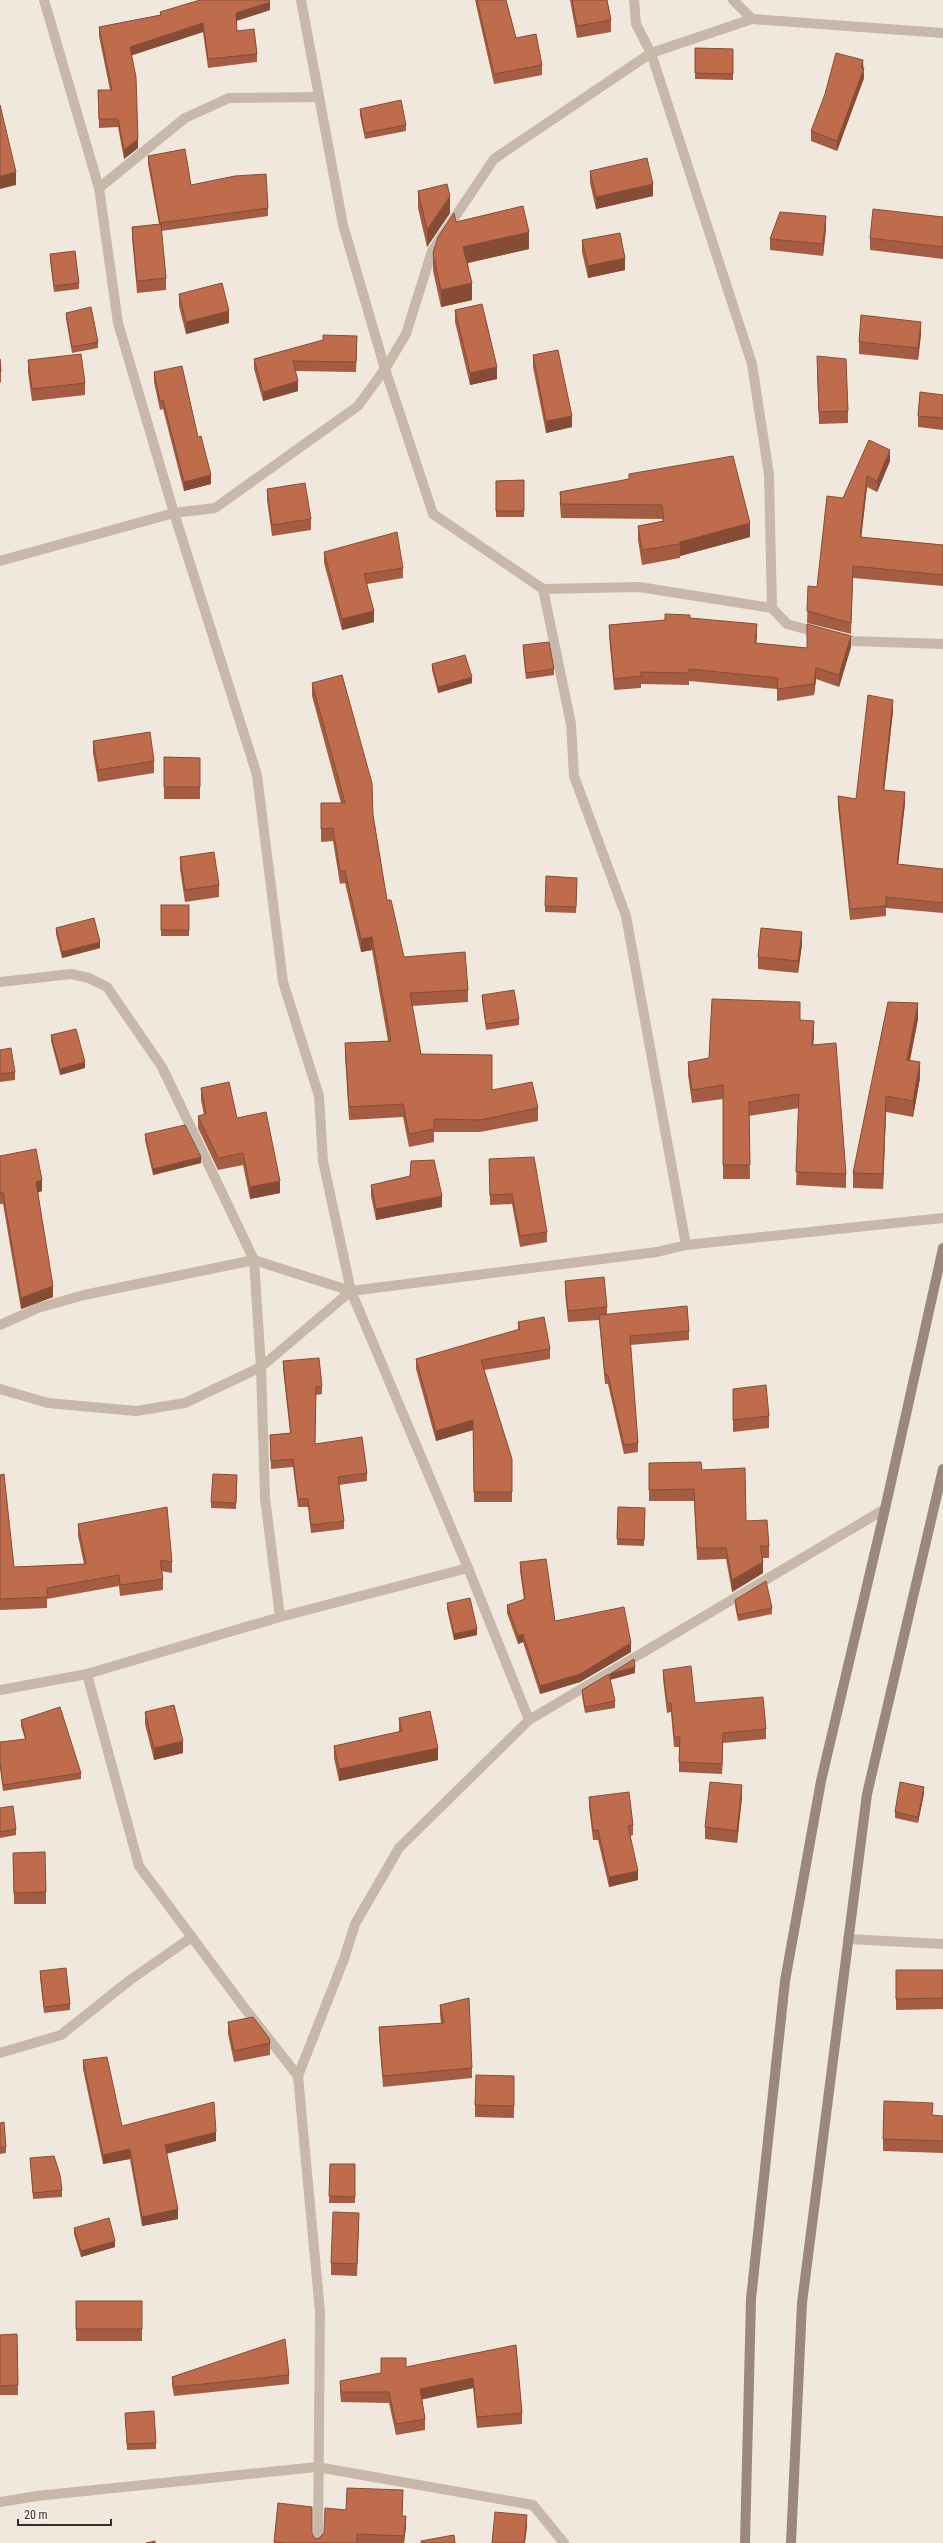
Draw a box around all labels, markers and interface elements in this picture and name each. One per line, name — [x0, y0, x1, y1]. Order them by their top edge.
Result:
scale bar — [18, 2501, 111, 2527]
text: 20 m — [24, 2508, 48, 2522]

